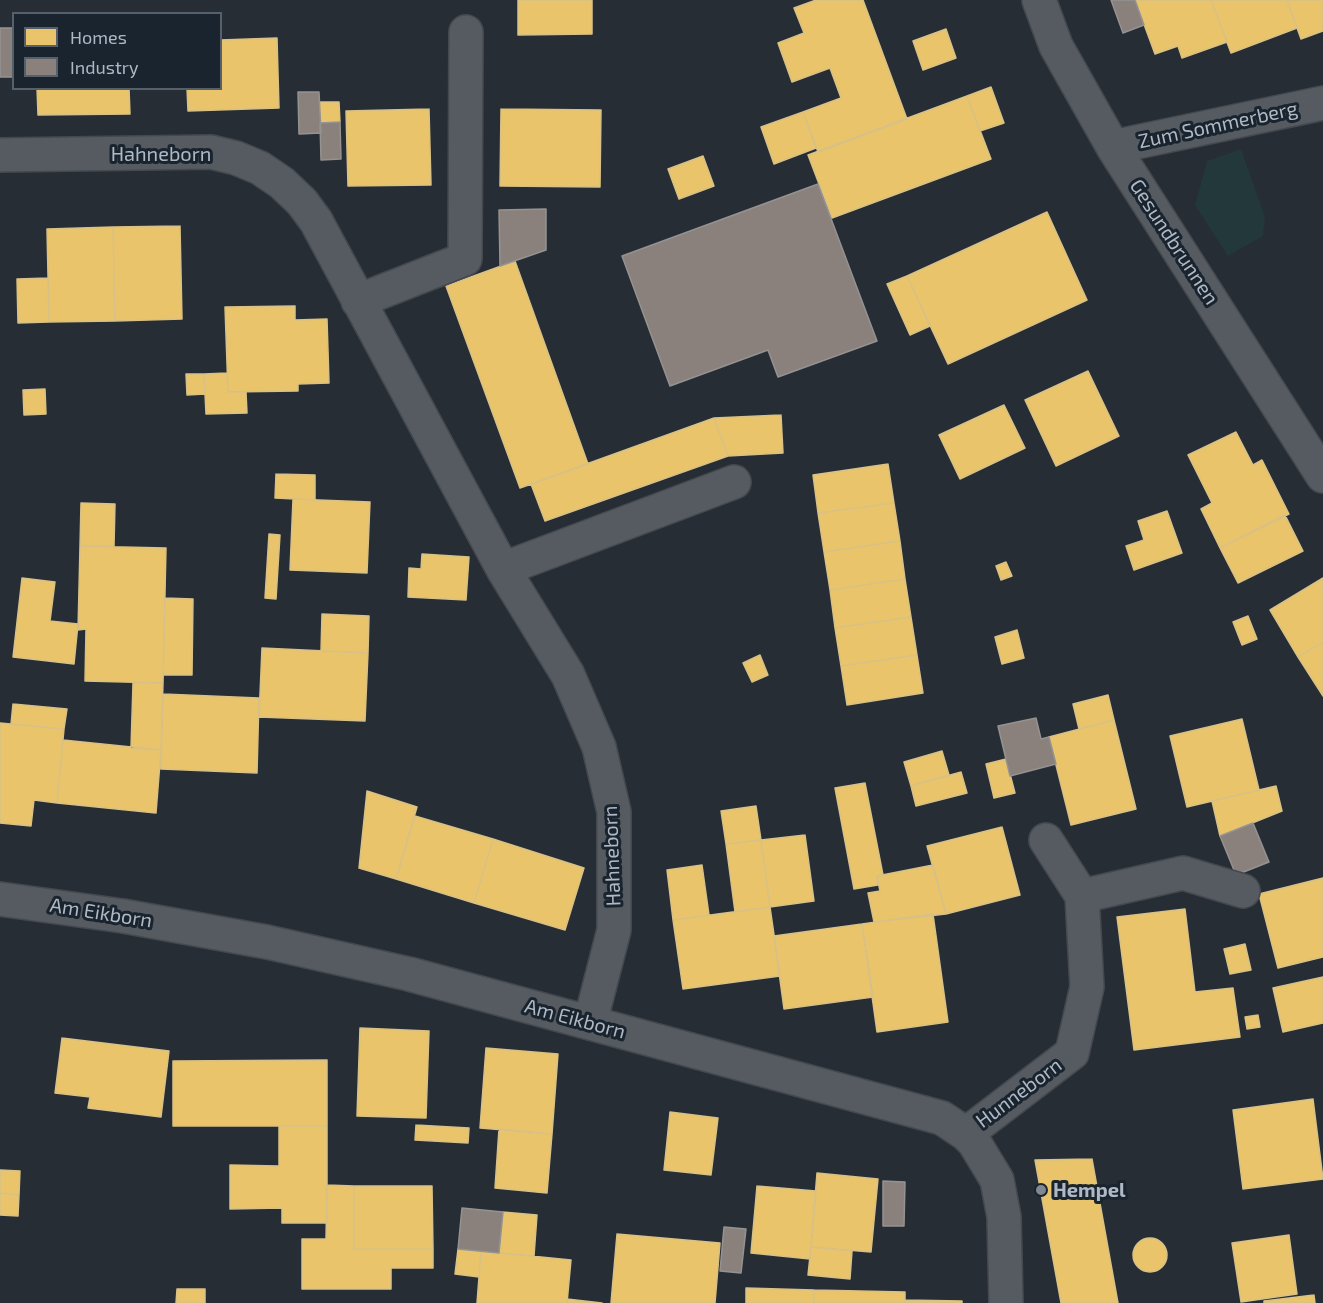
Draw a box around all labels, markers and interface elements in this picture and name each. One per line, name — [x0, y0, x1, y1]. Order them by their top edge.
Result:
legend — [12, 12, 222, 90]
text: Homes — [70, 26, 127, 48]
text: Industry — [70, 56, 139, 78]
street label: Zum Sommerberg — [1136, 96, 1300, 154]
street label: Hahneborn — [111, 142, 211, 166]
street label: Gesundbrunnen — [1125, 175, 1223, 309]
street label: Hahneborn — [598, 805, 626, 907]
street label: Am Eikborn — [48, 893, 154, 933]
street label: Am Eikborn — [522, 994, 628, 1044]
street label: Hunneborn — [971, 1053, 1067, 1133]
place label: Hempel — [1053, 1178, 1126, 1202]
marker: Hempel — [1034, 1183, 1048, 1197]

